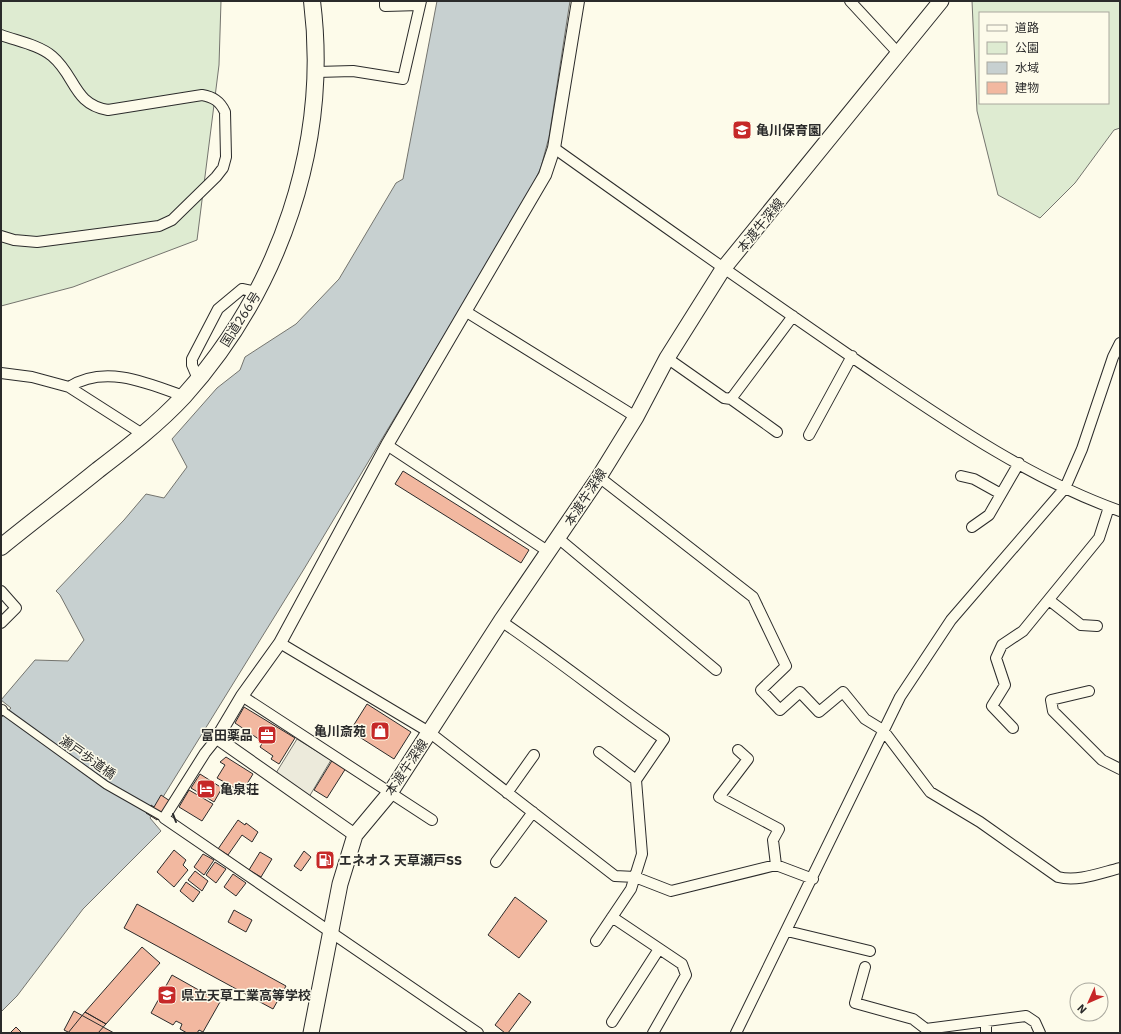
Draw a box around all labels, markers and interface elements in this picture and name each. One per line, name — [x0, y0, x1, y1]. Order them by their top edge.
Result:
legend — [979, 12, 1109, 104]
text: 道路 — [1015, 20, 1039, 35]
text: 公園 — [1015, 40, 1039, 55]
text: 水域 — [1015, 60, 1039, 75]
text: 建物 — [1015, 80, 1039, 95]
school or university icon: 亀川保育園 — [731, 119, 753, 141]
place label: 亀川保育園 — [756, 122, 821, 139]
street label: 本渡牛深線 — [733, 195, 787, 256]
street label: 国道266号 — [217, 288, 264, 350]
street label: 本渡牛深線 — [561, 465, 610, 529]
shop icon: 亀川斎苑 — [369, 720, 391, 742]
place label: 亀川斎苑 — [314, 723, 366, 740]
office icon: 富田薬品 — [256, 724, 278, 746]
place label: 富田薬品 — [201, 727, 253, 744]
street label: 瀬戸歩道橋 — [56, 732, 119, 783]
street label: 本渡牛深線 — [381, 736, 432, 799]
hotel icon: 亀泉荘 — [195, 778, 217, 800]
place label: 亀泉荘 — [220, 781, 259, 798]
fuel station icon: エネオス 天草瀬戸SS — [314, 849, 336, 871]
place label: エネオス 天草瀬戸SS — [339, 852, 462, 869]
north arrow — [1069, 982, 1109, 1022]
school or university icon: 県立天草工業高等学校 — [156, 984, 178, 1006]
place label: 県立天草工業高等学校 — [181, 987, 311, 1004]
text: N — [1074, 1001, 1090, 1017]

